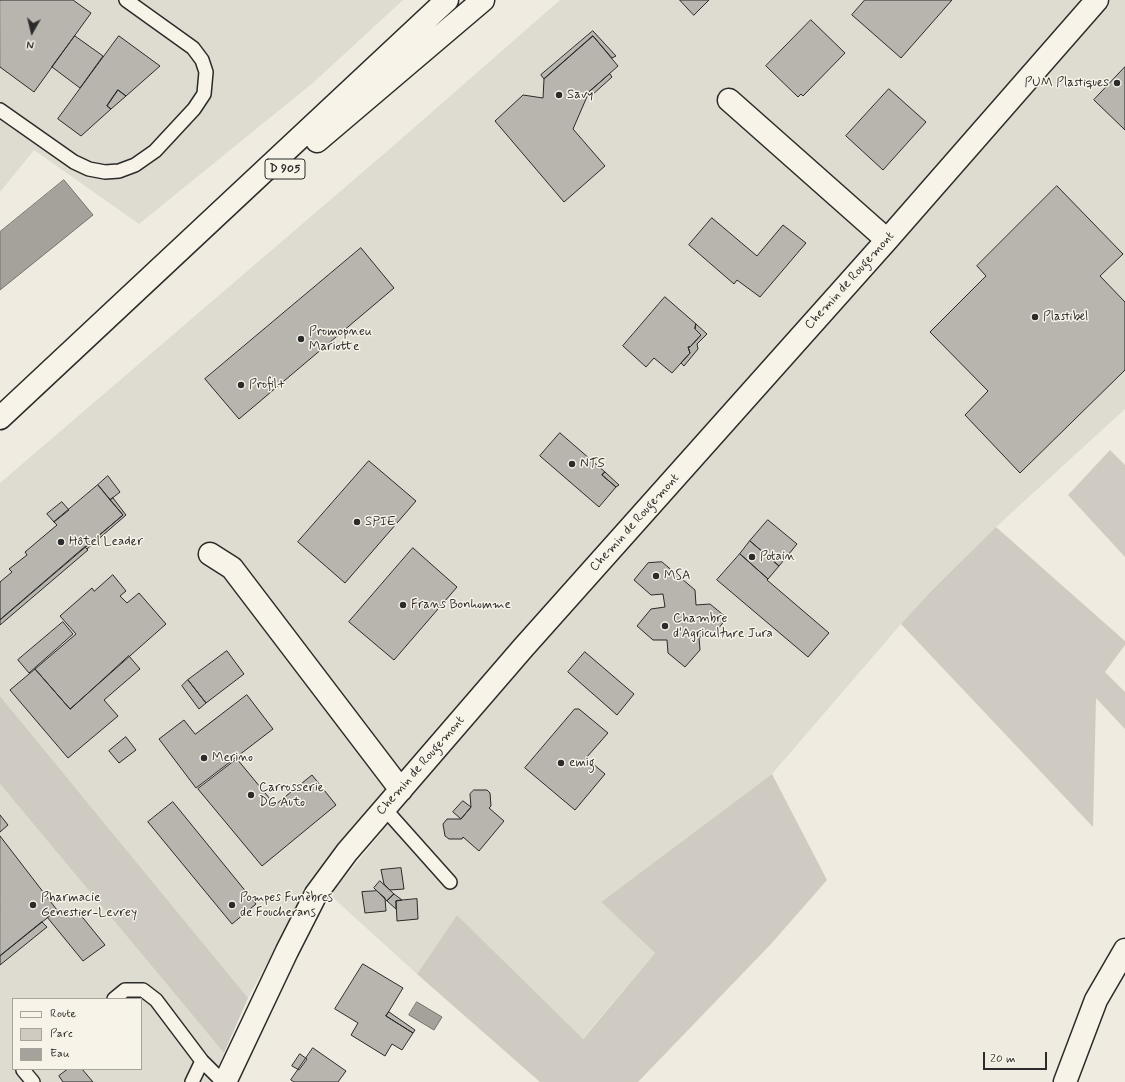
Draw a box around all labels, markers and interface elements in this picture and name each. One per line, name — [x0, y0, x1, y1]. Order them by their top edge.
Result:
north arrow — [12, 12, 52, 52]
text: N — [26, 36, 35, 51]
place label: PUM Plastiques — [1024, 75, 1109, 91]
marker: PUM Plastiques — [1112, 78, 1122, 88]
place label: Savy — [567, 87, 593, 103]
marker: Savy — [554, 90, 564, 100]
road number: D 905 — [265, 159, 305, 179]
street label: Chemin de Rougemont — [802, 229, 898, 333]
place label: Plastibel — [1043, 309, 1088, 325]
marker: Plastibel — [1030, 312, 1040, 322]
place label: Promopneu Mariotte — [309, 324, 372, 355]
marker: Promopneu Mariotte — [296, 334, 306, 344]
place label: Profil+ — [249, 377, 286, 393]
marker: Profil+ — [236, 380, 246, 390]
place label: NTS — [580, 456, 605, 472]
marker: NTS — [567, 459, 577, 469]
street label: Chemin de Rougemont — [587, 471, 683, 575]
place label: SPIE — [365, 514, 396, 530]
marker: SPIE — [352, 517, 362, 527]
place label: Hôtel Leader — [69, 534, 143, 550]
marker: Hôtel Leader — [56, 537, 66, 547]
place label: Potain — [760, 549, 795, 565]
marker: Potain — [747, 552, 757, 562]
place label: MSA — [664, 568, 691, 584]
marker: MSA — [651, 571, 661, 581]
place label: Frans Bonhomme — [411, 597, 511, 613]
marker: Frans Bonhomme — [398, 600, 408, 610]
place label: Chambre d'Agriculture Jura — [673, 611, 773, 642]
marker: Chambre d'Agriculture Jura — [660, 621, 670, 631]
street label: Chemin de Rougemont — [374, 713, 468, 819]
place label: Merino — [212, 750, 253, 766]
marker: Merino — [199, 753, 209, 763]
place label: emig — [569, 755, 595, 771]
marker: emig — [556, 758, 566, 768]
place label: Carrosserie DG Auto — [259, 780, 324, 811]
marker: Carrosserie DG Auto — [246, 790, 256, 800]
place label: Pharmacie Genestier-Levrey — [41, 890, 137, 921]
place label: Pompes Funèbres de Foucherans — [240, 890, 333, 921]
marker: Pharmacie Genestier-Levrey — [28, 900, 38, 910]
marker: Pompes Funèbres de Foucherans — [227, 900, 237, 910]
legend — [12, 998, 142, 1070]
text: Route — [50, 1006, 76, 1022]
text: Parc — [50, 1026, 73, 1042]
scale bar — [985, 1044, 1049, 1070]
text: Eau — [50, 1046, 69, 1062]
text: 20 m — [990, 1051, 1016, 1067]

